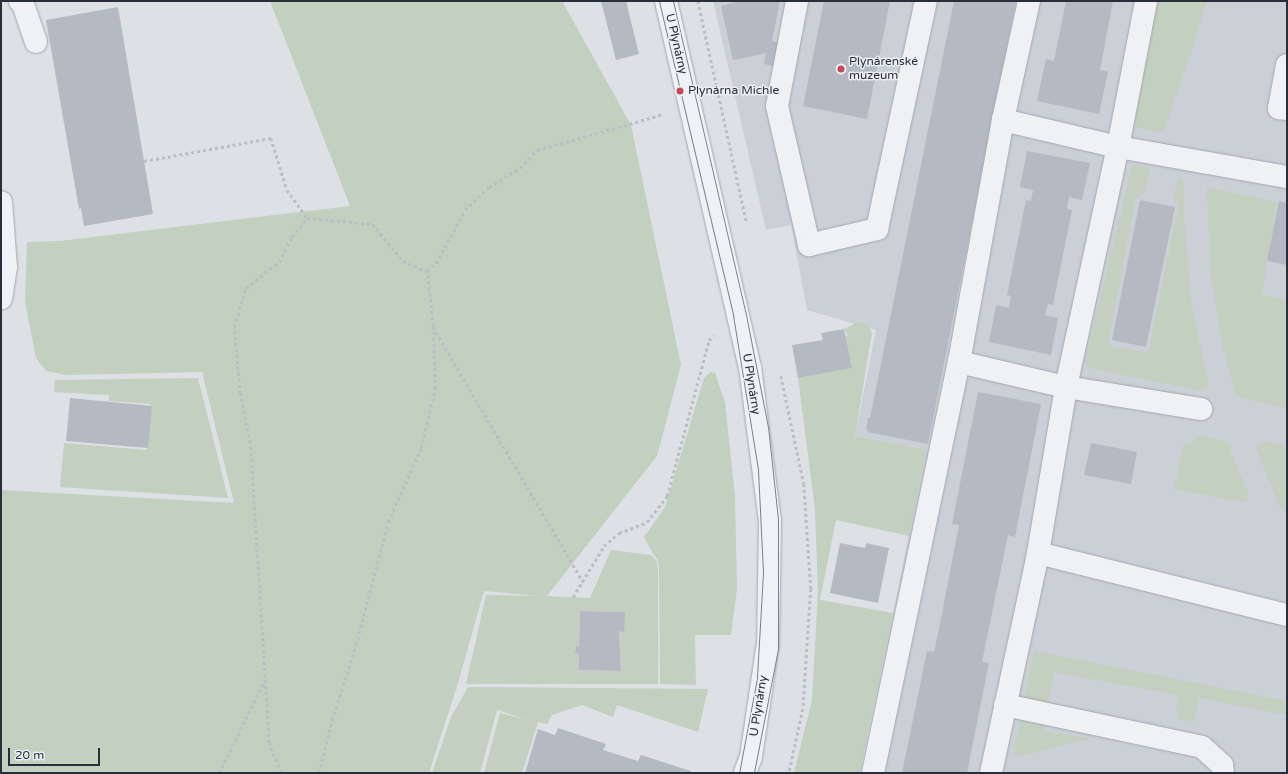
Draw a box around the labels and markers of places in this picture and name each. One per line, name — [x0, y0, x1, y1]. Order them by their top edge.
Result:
place label: Plynárenské muzeum — [849, 55, 918, 83]
marker: Plynárenské muzeum — [836, 64, 846, 74]
place label: Plynárna Michle — [688, 84, 779, 98]
marker: Plynárna Michle — [675, 86, 685, 96]

